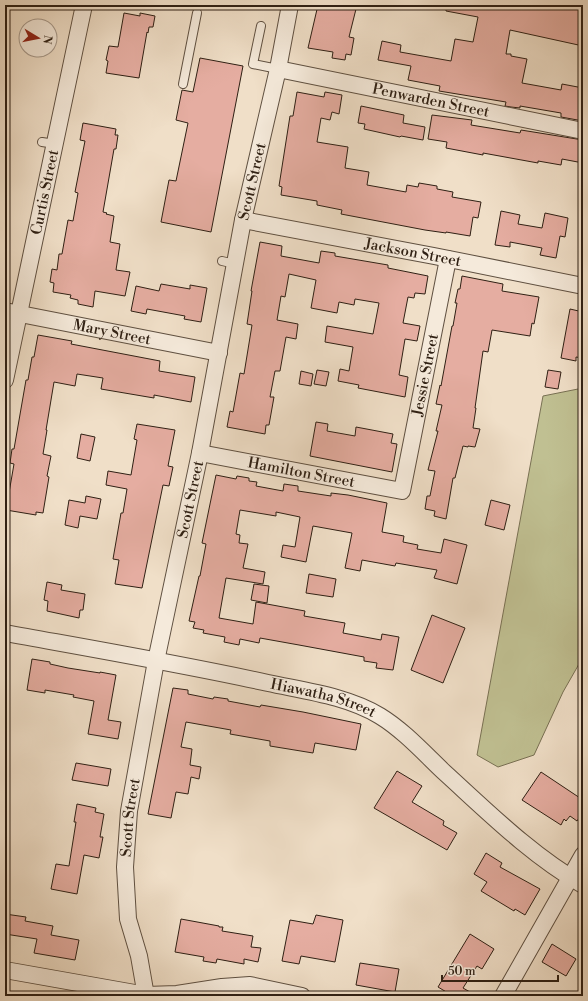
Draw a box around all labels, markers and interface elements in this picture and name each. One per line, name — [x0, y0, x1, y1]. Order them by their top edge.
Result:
north arrow — [18, 18, 58, 58]
text: N — [39, 34, 55, 45]
street label: Penwarden Street — [371, 79, 492, 121]
street label: Scott Street — [234, 140, 270, 222]
street label: Curtis Street — [26, 147, 63, 236]
street label: Jackson Street — [362, 233, 464, 271]
street label: Mary Street — [71, 315, 153, 349]
street label: Jessie Street — [407, 331, 443, 419]
street label: Hamilton Street — [246, 453, 357, 492]
street label: Scott Street — [173, 458, 208, 540]
street label: Hiawatha Street — [269, 674, 380, 722]
street label: Scott Street — [116, 776, 144, 858]
scale bar — [442, 957, 558, 983]
text: 50 m — [448, 964, 476, 979]

